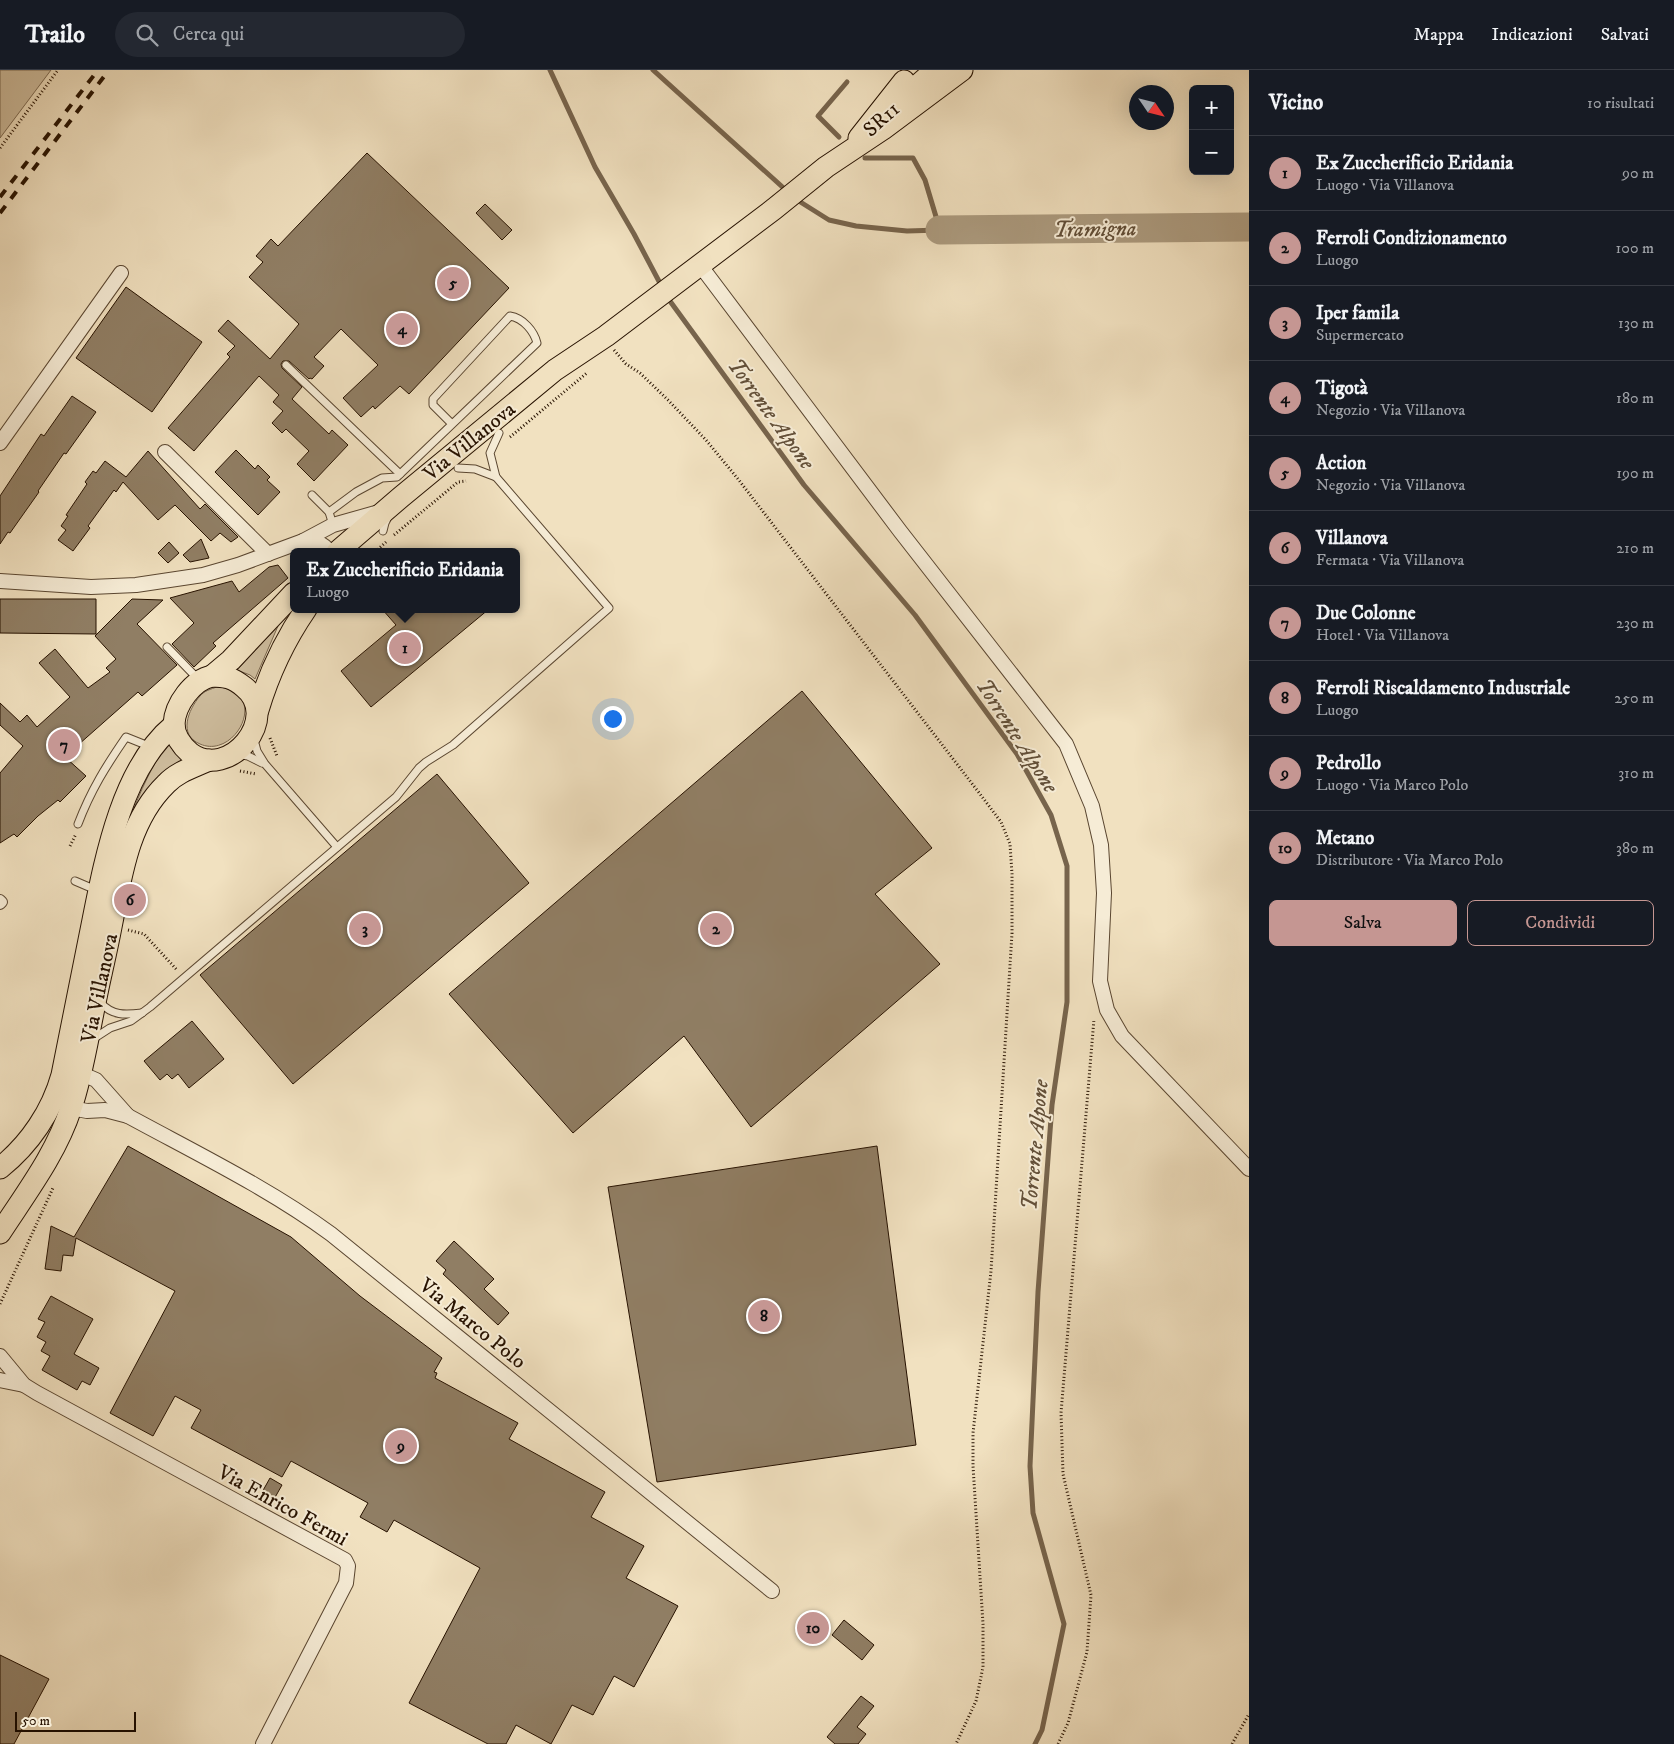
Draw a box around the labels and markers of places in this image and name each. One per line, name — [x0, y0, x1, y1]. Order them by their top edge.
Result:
pin: 5 — [437, 264, 469, 302]
pin: 4 — [386, 310, 418, 348]
pin: 1 — [389, 629, 421, 667]
pin: 7 — [48, 726, 80, 764]
pin: 6 — [114, 881, 146, 919]
pin: 3 — [349, 910, 381, 948]
pin: 2 — [700, 910, 732, 948]
pin: 8 — [748, 1297, 780, 1335]
pin: 9 — [385, 1427, 417, 1465]
pin: 10 — [797, 1609, 829, 1647]

